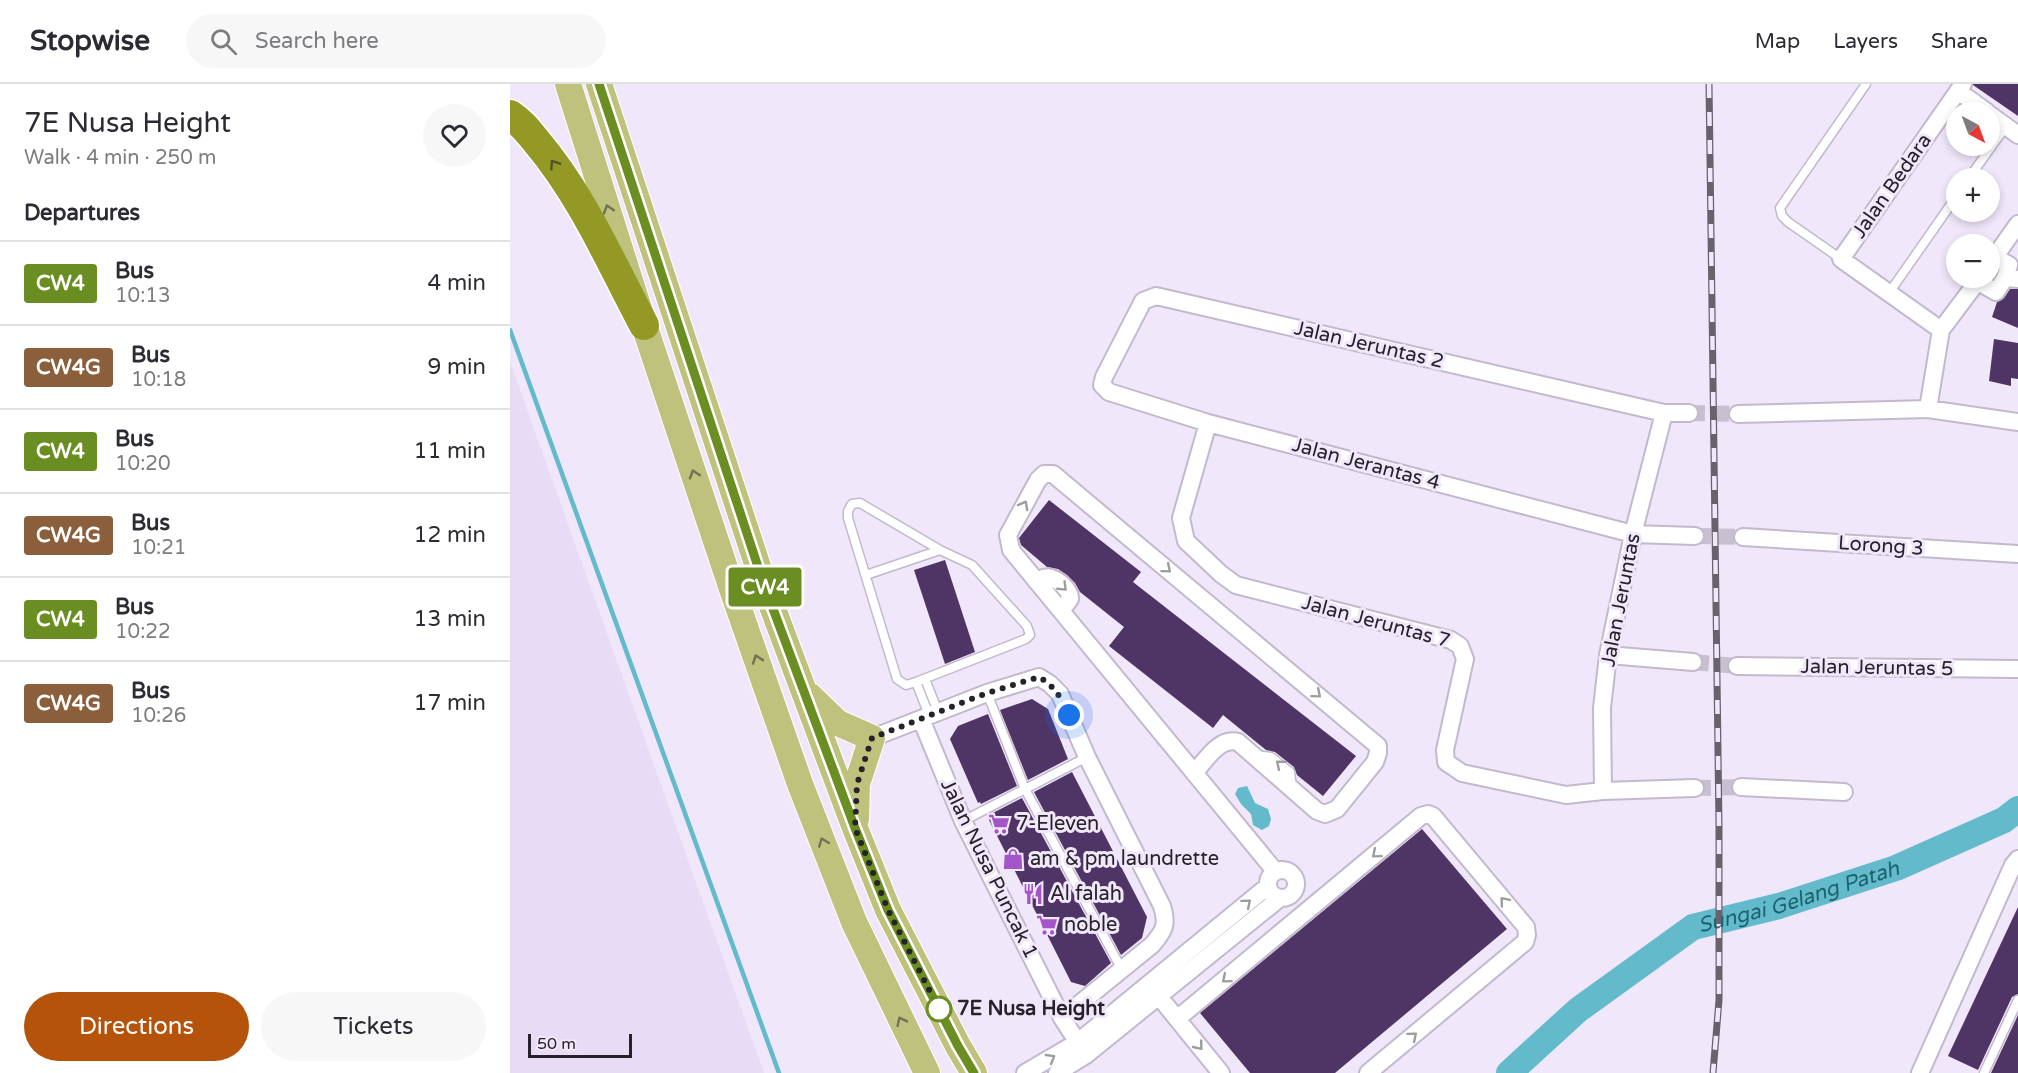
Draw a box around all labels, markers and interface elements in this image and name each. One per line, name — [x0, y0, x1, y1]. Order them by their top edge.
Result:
search box — [186, 14, 606, 68]
text: Stopwise — [30, 24, 150, 58]
icon: search — [207, 25, 240, 58]
text: Search here — [255, 28, 379, 54]
text: Map — [1755, 29, 1800, 54]
text: Layers — [1833, 29, 1898, 54]
text: Share — [1931, 29, 1988, 54]
north arrow — [1946, 102, 2000, 156]
map controls — [1946, 102, 2000, 288]
button: heart — [423, 104, 486, 167]
text: 7E Nusa Height — [24, 106, 231, 140]
street label: Jalan Bedara — [1847, 129, 1937, 243]
text: Walk · 4 min · 250 m — [24, 146, 216, 170]
one-way arrow — [551, 160, 562, 171]
button: + — [1946, 168, 2000, 222]
text: Departures — [24, 200, 140, 226]
one-way arrow — [602, 204, 615, 215]
button: − — [1946, 234, 2000, 288]
text: Bus — [115, 258, 154, 284]
text: 4 min — [427, 270, 486, 296]
text: CW4 — [36, 271, 85, 296]
text: 10:13 — [115, 284, 170, 308]
street label: Jalan Jeruntas 2 — [1292, 316, 1446, 374]
text: Bus — [131, 342, 170, 368]
text: 9 min — [427, 354, 486, 380]
text: CW4G — [36, 355, 101, 380]
text: 10:18 — [131, 368, 186, 392]
text: Bus — [115, 426, 154, 452]
street label: Jalan Jerantas 4 — [1290, 433, 1442, 495]
text: 11 min — [414, 438, 486, 464]
text: CW4 — [36, 439, 85, 464]
text: 10:20 — [115, 452, 170, 476]
one-way arrow — [689, 469, 701, 480]
one-way arrow — [1017, 501, 1028, 511]
text: Bus — [131, 510, 170, 536]
text: 12 min — [414, 522, 486, 548]
text: CW4G — [36, 523, 101, 548]
street label: Jalan Jeruntas — [1596, 531, 1646, 669]
street label: Lorong 3 — [1837, 531, 1925, 561]
text: 10:21 — [131, 536, 186, 560]
one-way arrow — [1160, 562, 1171, 573]
line badge: CW4 — [730, 568, 800, 606]
text: CW4 — [740, 575, 790, 600]
one-way arrow — [1056, 580, 1066, 591]
street label: Jalan Jeruntas 7 — [1299, 591, 1453, 653]
text: Bus — [115, 594, 154, 620]
text: 13 min — [414, 606, 486, 632]
text: CW4 — [36, 607, 85, 632]
text: 10:22 — [115, 620, 170, 644]
one-way arrow — [751, 654, 764, 665]
street label: Jalan Jeruntas 5 — [1800, 655, 1954, 681]
text: Bus — [131, 678, 170, 704]
one-way arrow — [1310, 687, 1321, 698]
text: 17 min — [414, 690, 486, 716]
text: CW4G — [36, 691, 101, 716]
your location — [1054, 700, 1084, 730]
text: 10:26 — [131, 704, 186, 728]
one-way arrow — [1276, 761, 1287, 772]
street label: Jalan Nusa Puncak 1 — [935, 775, 1043, 963]
supermarket icon: 7-Eleven — [987, 812, 1011, 836]
place label: 7-Eleven — [1016, 812, 1099, 836]
one-way arrow — [818, 838, 830, 849]
one-way arrow — [1372, 846, 1383, 857]
shop icon: am & pm laundrette — [1001, 847, 1025, 871]
place label: am & pm laundrette — [1030, 847, 1219, 871]
water label: Sungai Gelang Patah — [1695, 855, 1903, 938]
restaurant icon: Al falah — [1021, 882, 1045, 906]
place label: Al falah — [1050, 882, 1122, 906]
one-way arrow — [1500, 897, 1511, 908]
one-way arrow — [1240, 899, 1251, 910]
supermarket icon: noble — [1035, 913, 1059, 937]
place label: noble — [1064, 913, 1117, 937]
one-way arrow — [1222, 971, 1233, 982]
button: Directions — [24, 992, 249, 1061]
button: Tickets — [261, 992, 486, 1061]
marker: 7E Nusa Height — [926, 996, 952, 1022]
place label: 7E Nusa Height — [957, 997, 1105, 1021]
one-way arrow — [897, 1016, 909, 1027]
scale bar — [528, 1031, 632, 1058]
one-way arrow — [1406, 1032, 1417, 1043]
text: 50 m — [537, 1034, 576, 1054]
one-way arrow — [1192, 1039, 1203, 1050]
one-way arrow — [1045, 1053, 1055, 1065]

